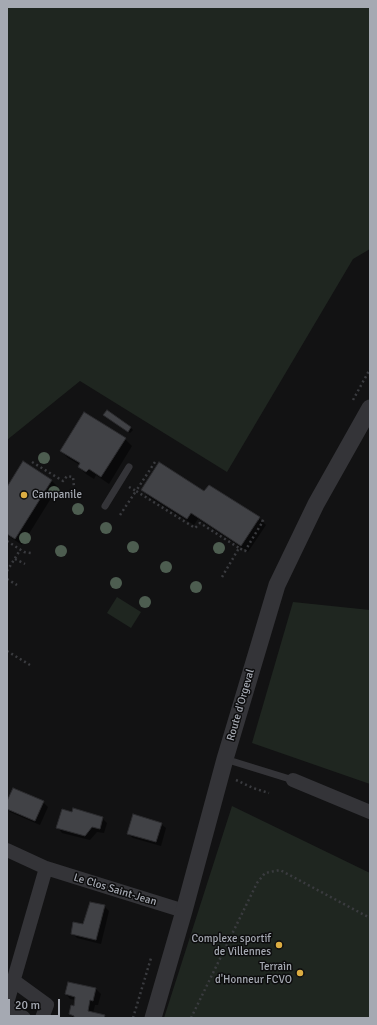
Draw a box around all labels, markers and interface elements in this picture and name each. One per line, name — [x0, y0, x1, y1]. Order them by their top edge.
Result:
place label: Campanile — [32, 488, 82, 502]
marker: Campanile — [19, 490, 29, 500]
street label: Route d'Orgeval — [224, 668, 258, 742]
street label: Le Clos Saint-Jean — [72, 871, 158, 909]
place label: Complexe sportif de Villennes — [192, 932, 271, 958]
marker: Complexe sportif de Villennes — [274, 940, 284, 950]
place label: Terrain d'Honneur FCVO — [215, 960, 292, 986]
marker: Terrain d'Honneur FCVO — [295, 968, 305, 978]
scale bar — [10, 991, 62, 1017]
text: 20 m — [15, 998, 40, 1013]

